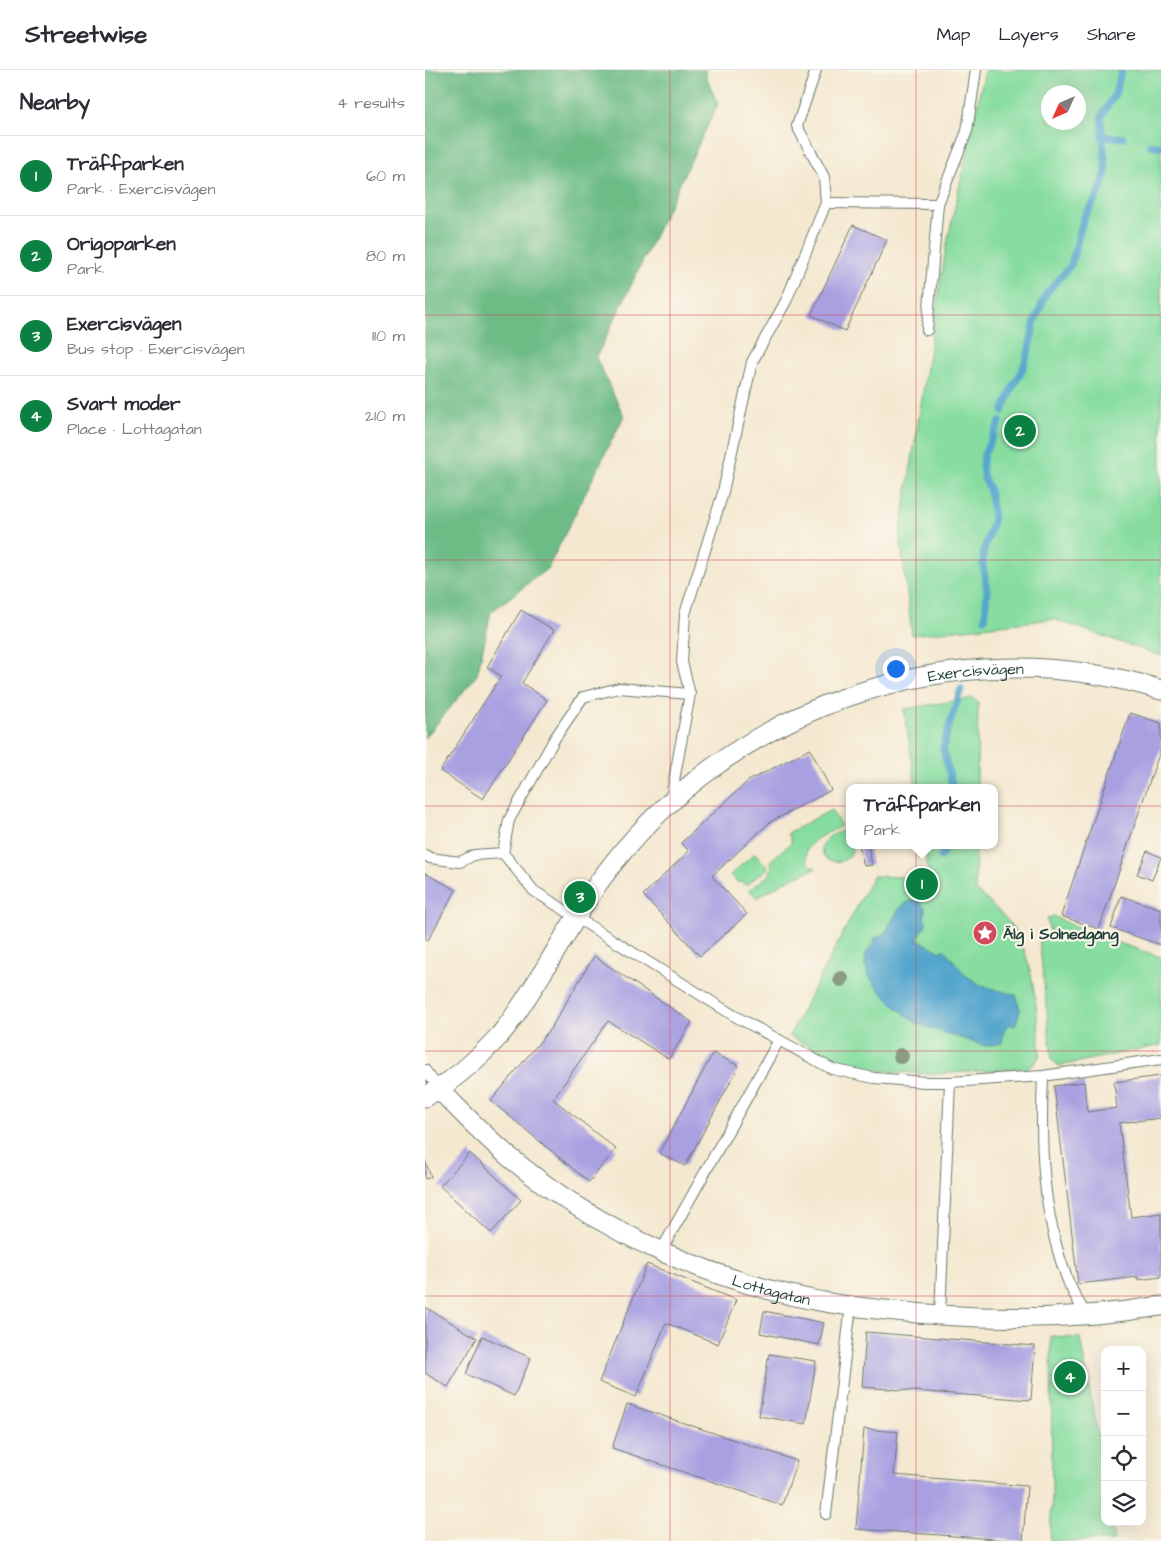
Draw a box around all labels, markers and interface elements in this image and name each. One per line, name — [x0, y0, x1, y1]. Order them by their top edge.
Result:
text: Streetwise — [25, 18, 147, 52]
text: Map — [936, 22, 970, 47]
text: Layers — [998, 22, 1059, 47]
text: Share — [1087, 22, 1136, 47]
north arrow — [1041, 85, 1086, 130]
text: Nearby — [20, 88, 90, 117]
text: 4 results — [337, 92, 405, 114]
text: Träffparken — [67, 151, 184, 178]
text: 1 — [35, 165, 37, 187]
text: 60 m — [366, 165, 405, 187]
text: Park · Exercisvägen — [67, 178, 215, 200]
text: Origoparken — [67, 231, 176, 258]
text: 2 — [31, 245, 41, 267]
text: 80 m — [366, 245, 405, 267]
text: Park — [67, 258, 104, 280]
text: Exercisvägen — [67, 311, 181, 338]
text: 3 — [32, 325, 40, 347]
text: 110 m — [372, 325, 405, 347]
text: Bus stop · Exercisvägen — [67, 338, 245, 360]
text: Svart moder — [67, 391, 180, 418]
text: 4 — [31, 405, 41, 427]
text: 210 m — [365, 405, 405, 427]
pin: 2 — [1004, 412, 1036, 450]
text: Place · Lottagatan — [67, 418, 202, 440]
your location — [883, 656, 909, 682]
street label: Exercisvägen — [926, 658, 1024, 688]
popup — [846, 784, 998, 849]
text: Träffparken — [864, 792, 980, 819]
text: Park — [864, 819, 901, 841]
pin: 1 — [906, 865, 938, 903]
pin: 3 — [564, 878, 596, 916]
place icon: Älg i Solnedgång — [972, 920, 998, 946]
place label: Älg i Solnedgång — [1003, 923, 1119, 947]
street label: Lottagatan — [729, 1269, 812, 1311]
map controls — [1101, 1346, 1146, 1526]
button: + — [1101, 1346, 1146, 1391]
pin: 4 — [1054, 1358, 1086, 1396]
button: − — [1101, 1391, 1146, 1436]
button: locate — [1101, 1436, 1146, 1481]
button: layers — [1101, 1481, 1146, 1526]

